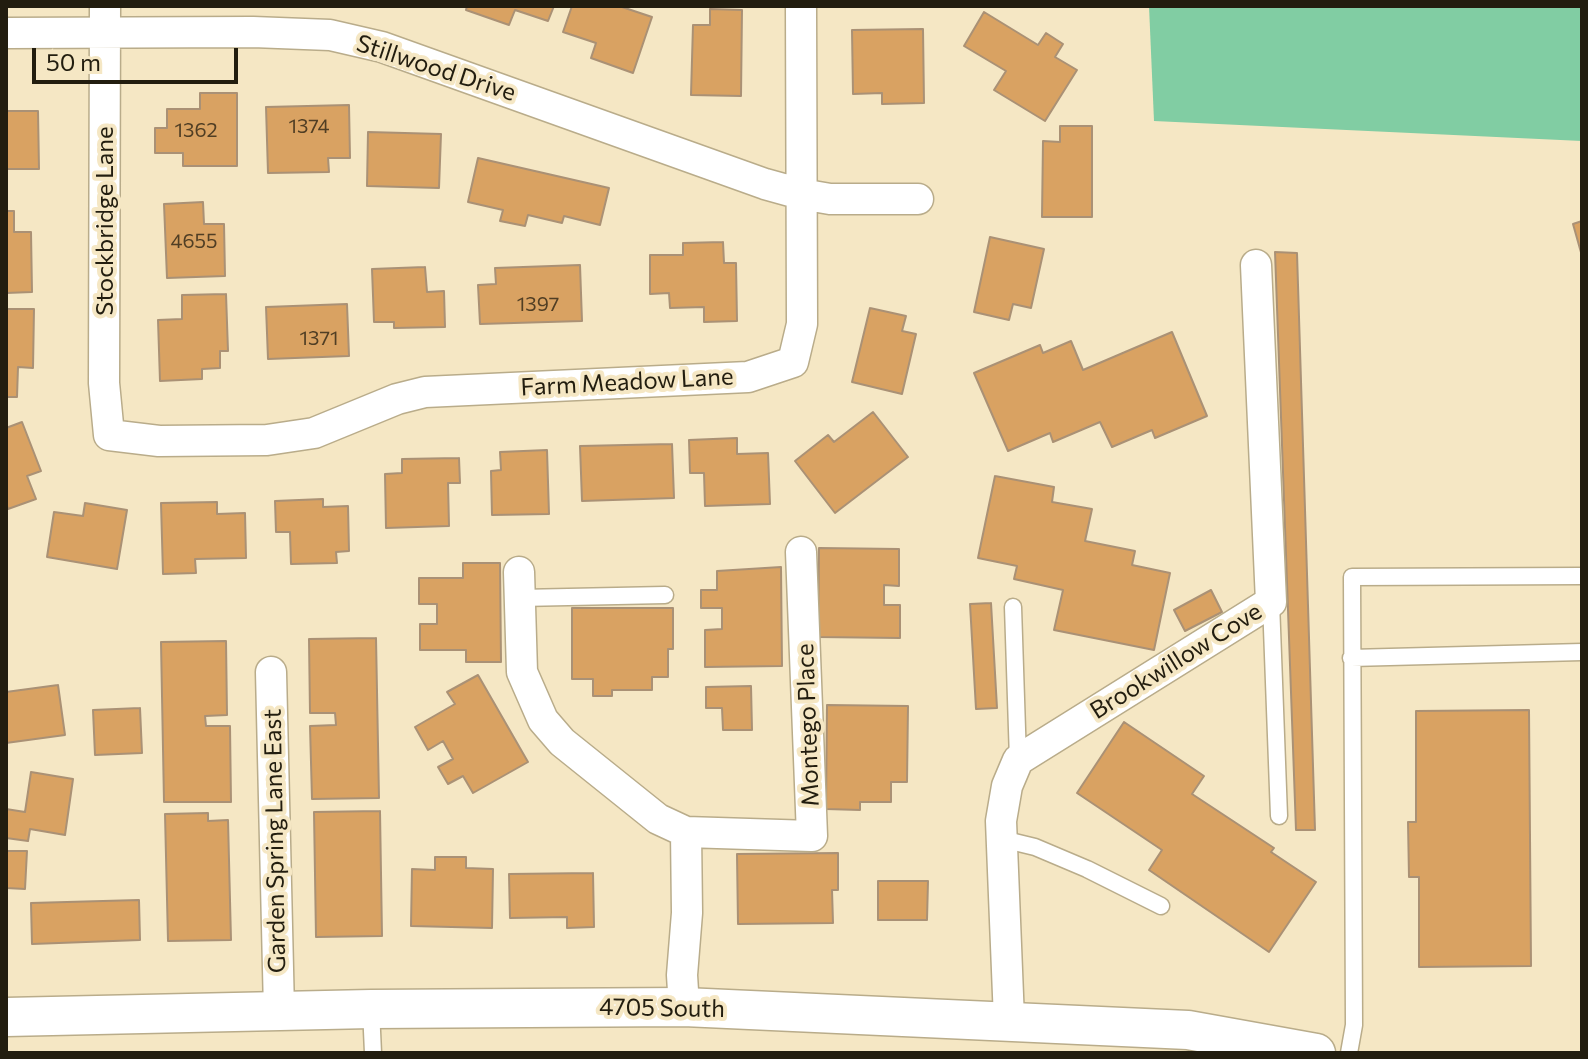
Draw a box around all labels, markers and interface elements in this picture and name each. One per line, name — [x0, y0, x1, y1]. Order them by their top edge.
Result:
street label: Stillwood Drive — [353, 29, 519, 107]
scale bar — [36, 32, 242, 82]
text: 50 m — [46, 47, 101, 76]
house number: 1374 — [288, 114, 330, 138]
house number: 1362 — [174, 118, 218, 142]
street label: Stockbridge Lane — [91, 126, 119, 316]
house number: 4655 — [170, 229, 218, 253]
house number: 1397 — [517, 292, 559, 316]
house number: 1371 — [300, 326, 338, 350]
street label: Farm Meadow Lane — [520, 362, 734, 402]
street label: Brookwillow Cove — [1085, 597, 1267, 725]
street label: Montego Place — [791, 643, 825, 807]
street label: Garden Spring Lane East — [258, 709, 292, 973]
street label: 4705 South — [599, 993, 725, 1023]

